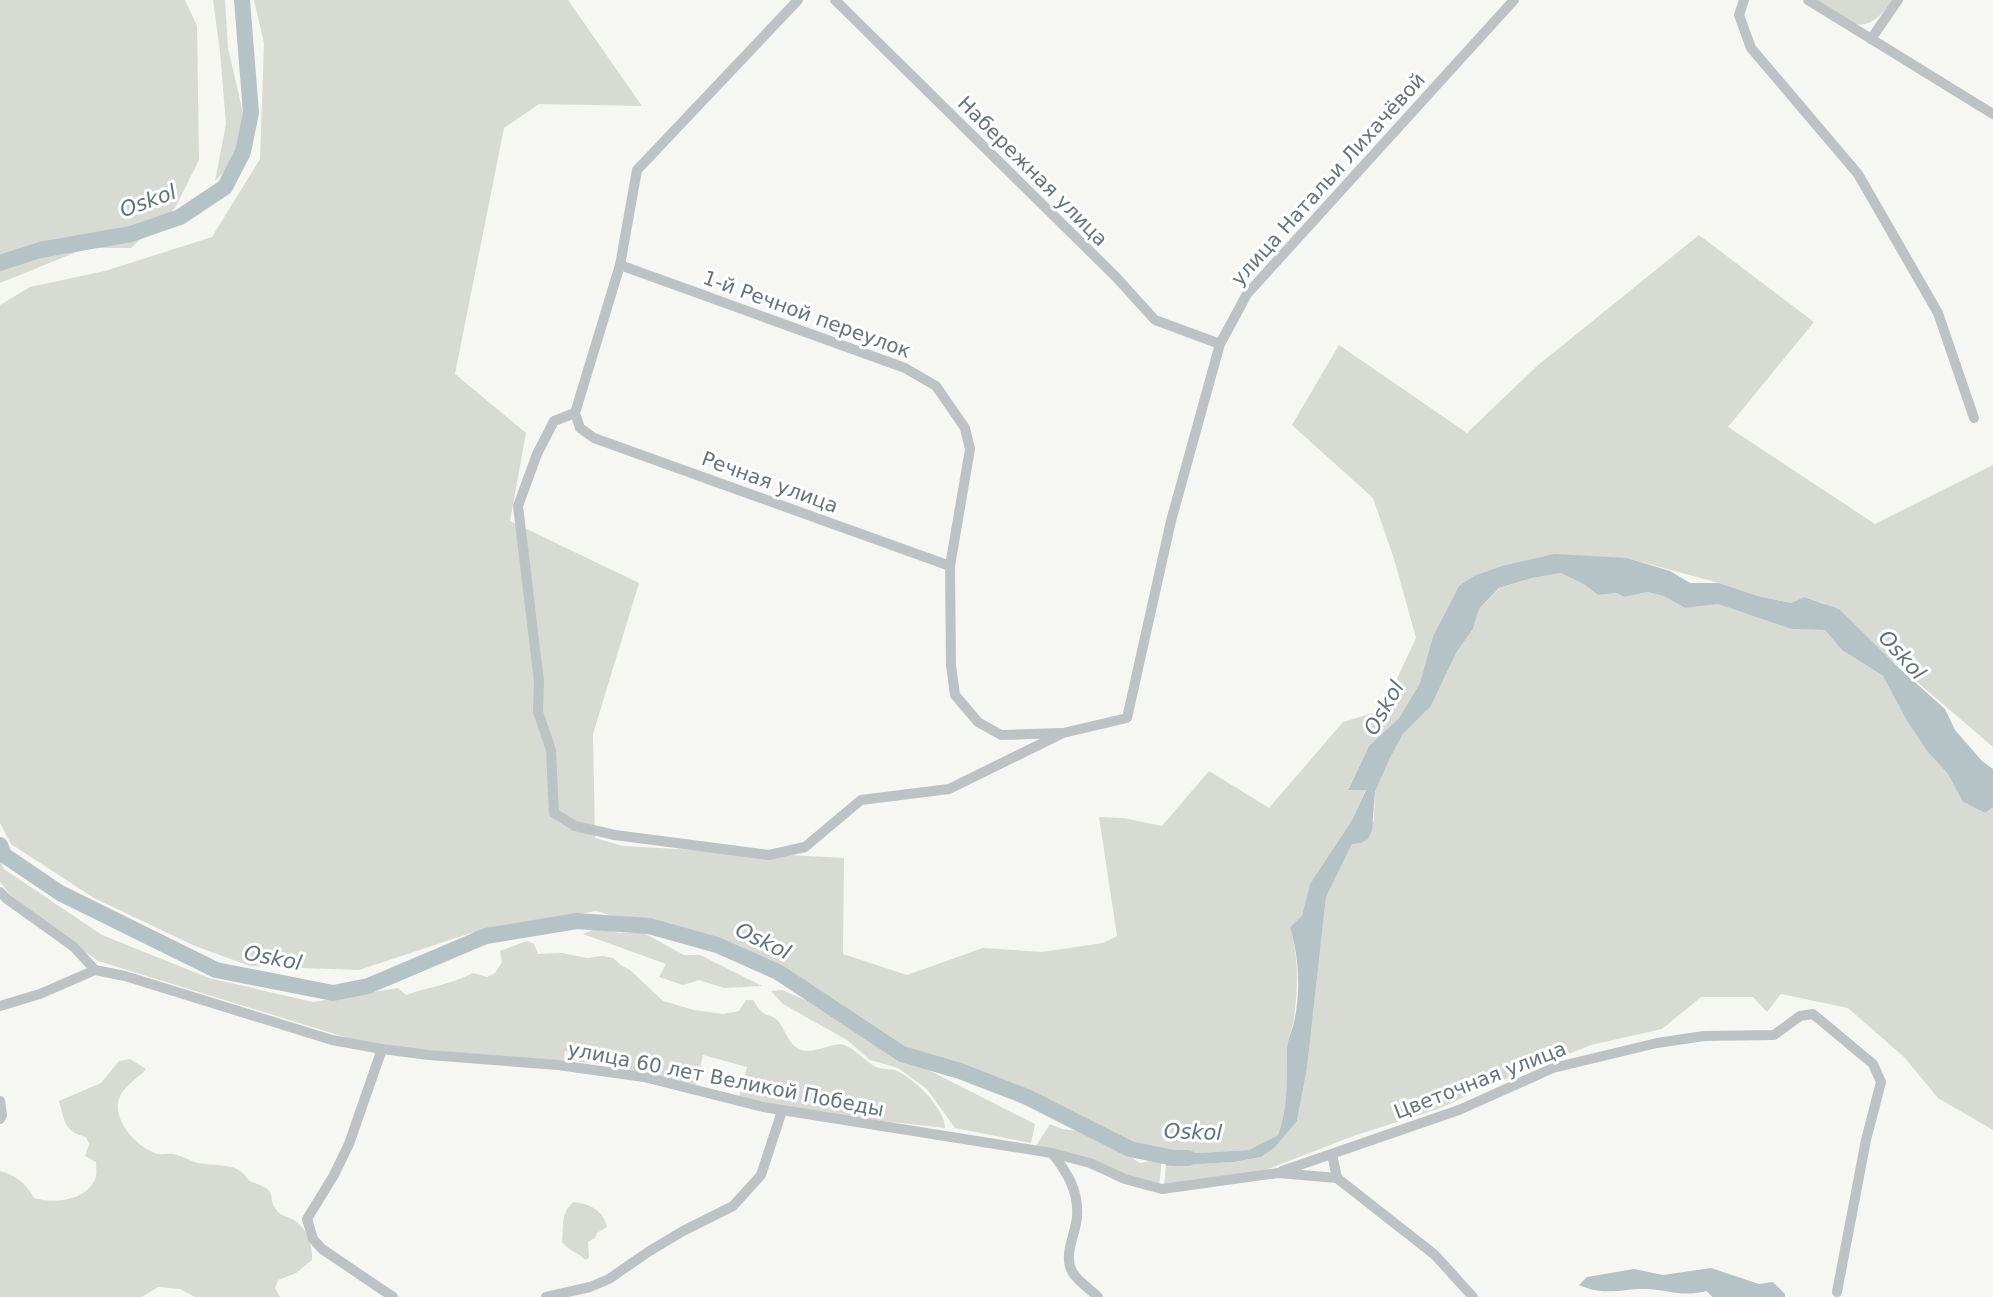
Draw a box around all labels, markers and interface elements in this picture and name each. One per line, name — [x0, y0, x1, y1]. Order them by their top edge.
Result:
street label: улица Натальи Лихачёвой — [1226, 68, 1430, 290]
street label: Набережная улица — [953, 91, 1113, 251]
water label: Oskol — [116, 180, 180, 222]
street label: 1-й Речной переулок — [700, 265, 914, 363]
street label: Речная улица — [699, 446, 841, 518]
water label: Oskol — [1874, 625, 1931, 685]
water label: Oskol — [1359, 677, 1409, 739]
water label: Oskol — [732, 917, 795, 965]
water label: Oskol — [242, 941, 304, 975]
street label: Цветочная улица — [1390, 1036, 1570, 1124]
street label: улица 60 лет Великой Победы — [566, 1037, 886, 1121]
water label: Oskol — [1163, 1119, 1223, 1145]

